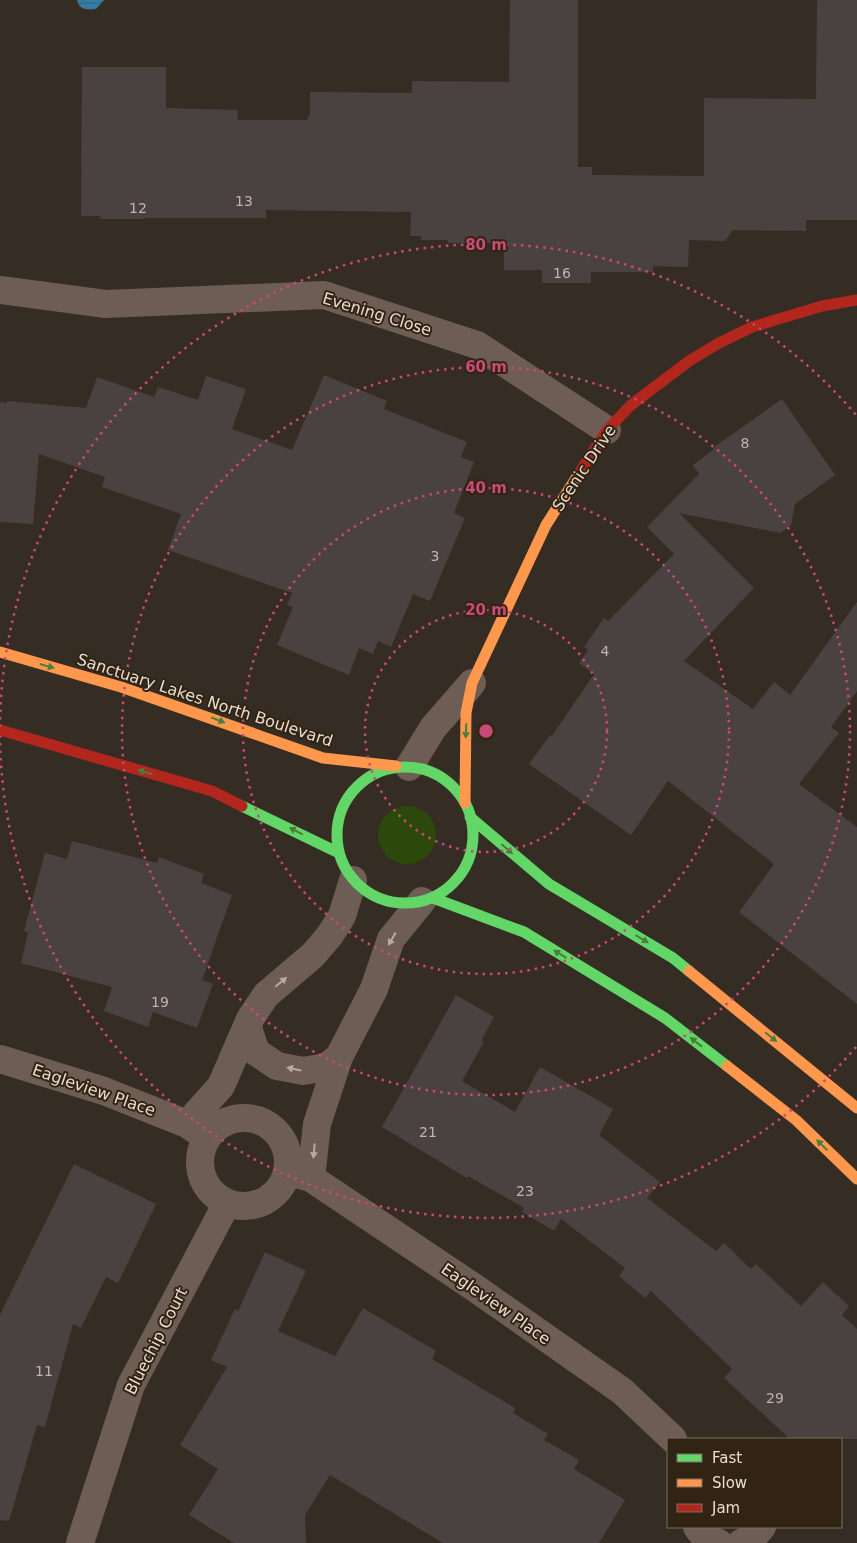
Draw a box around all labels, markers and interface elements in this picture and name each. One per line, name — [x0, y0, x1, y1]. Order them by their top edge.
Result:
house number: 13 — [235, 193, 253, 209]
house number: 12 — [129, 200, 147, 216]
text: 80 m — [465, 236, 507, 254]
house number: 16 — [553, 265, 571, 281]
street label: Evening Close — [320, 288, 434, 340]
text: 60 m — [465, 358, 507, 376]
street label: Scenic Drive — [548, 421, 620, 515]
house number: 8 — [741, 435, 749, 451]
text: 40 m — [465, 479, 507, 497]
house number: 3 — [431, 548, 439, 564]
text: 20 m — [465, 601, 507, 619]
house number: 4 — [601, 643, 610, 659]
street label: Sanctuary Lakes North Boulevard — [75, 650, 335, 750]
one-way arrow — [39, 662, 54, 670]
one-way arrow — [211, 717, 226, 724]
centre of rings — [477, 722, 495, 740]
one-way arrow — [461, 723, 469, 739]
one-way arrow — [138, 767, 153, 775]
one-way arrow — [289, 827, 303, 835]
one-way arrow — [500, 844, 513, 855]
one-way arrow — [388, 933, 397, 946]
one-way arrow — [635, 935, 649, 944]
one-way arrow — [554, 949, 567, 958]
one-way arrow — [275, 977, 287, 988]
house number: 19 — [151, 994, 169, 1010]
one-way arrow — [765, 1031, 778, 1042]
one-way arrow — [690, 1037, 703, 1048]
street label: Eagleview Place — [30, 1060, 158, 1120]
one-way arrow — [287, 1065, 302, 1073]
house number: 21 — [419, 1124, 437, 1140]
one-way arrow — [816, 1139, 828, 1151]
one-way arrow — [310, 1143, 318, 1159]
house number: 23 — [516, 1183, 534, 1199]
street label: Eagleview Place — [438, 1259, 554, 1349]
street label: Bluechip Court — [121, 1284, 191, 1398]
house number: 11 — [35, 1363, 53, 1379]
house number: 29 — [766, 1390, 784, 1406]
legend — [667, 1438, 842, 1528]
text: Fast — [712, 1449, 742, 1467]
text: Slow — [712, 1474, 747, 1492]
text: Jam — [711, 1499, 740, 1517]

